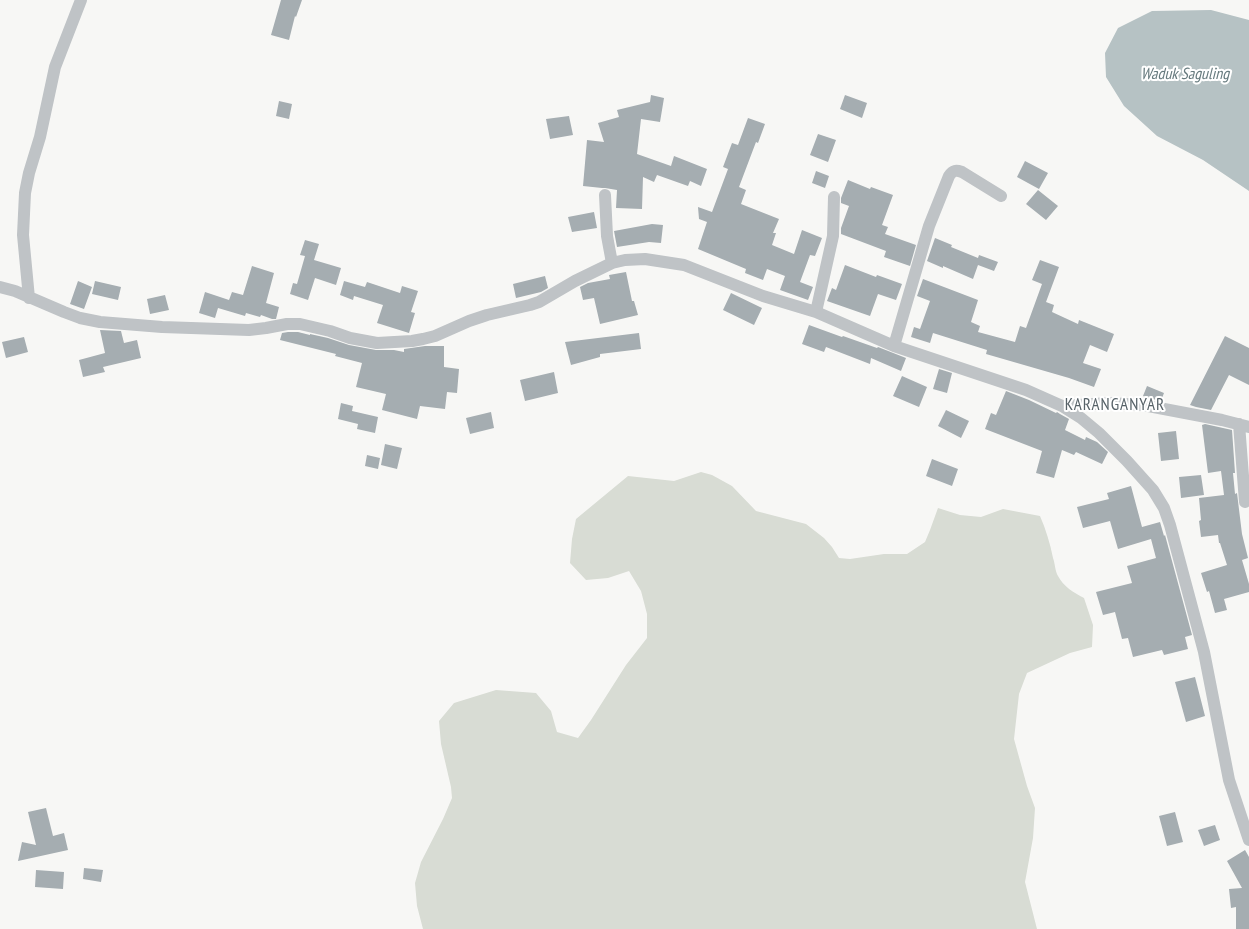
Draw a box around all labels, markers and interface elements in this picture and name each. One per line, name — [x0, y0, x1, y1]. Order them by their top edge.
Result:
water label: Waduk Saguling — [1141, 64, 1229, 84]
district label: KARANGANYAR — [1065, 395, 1165, 415]

